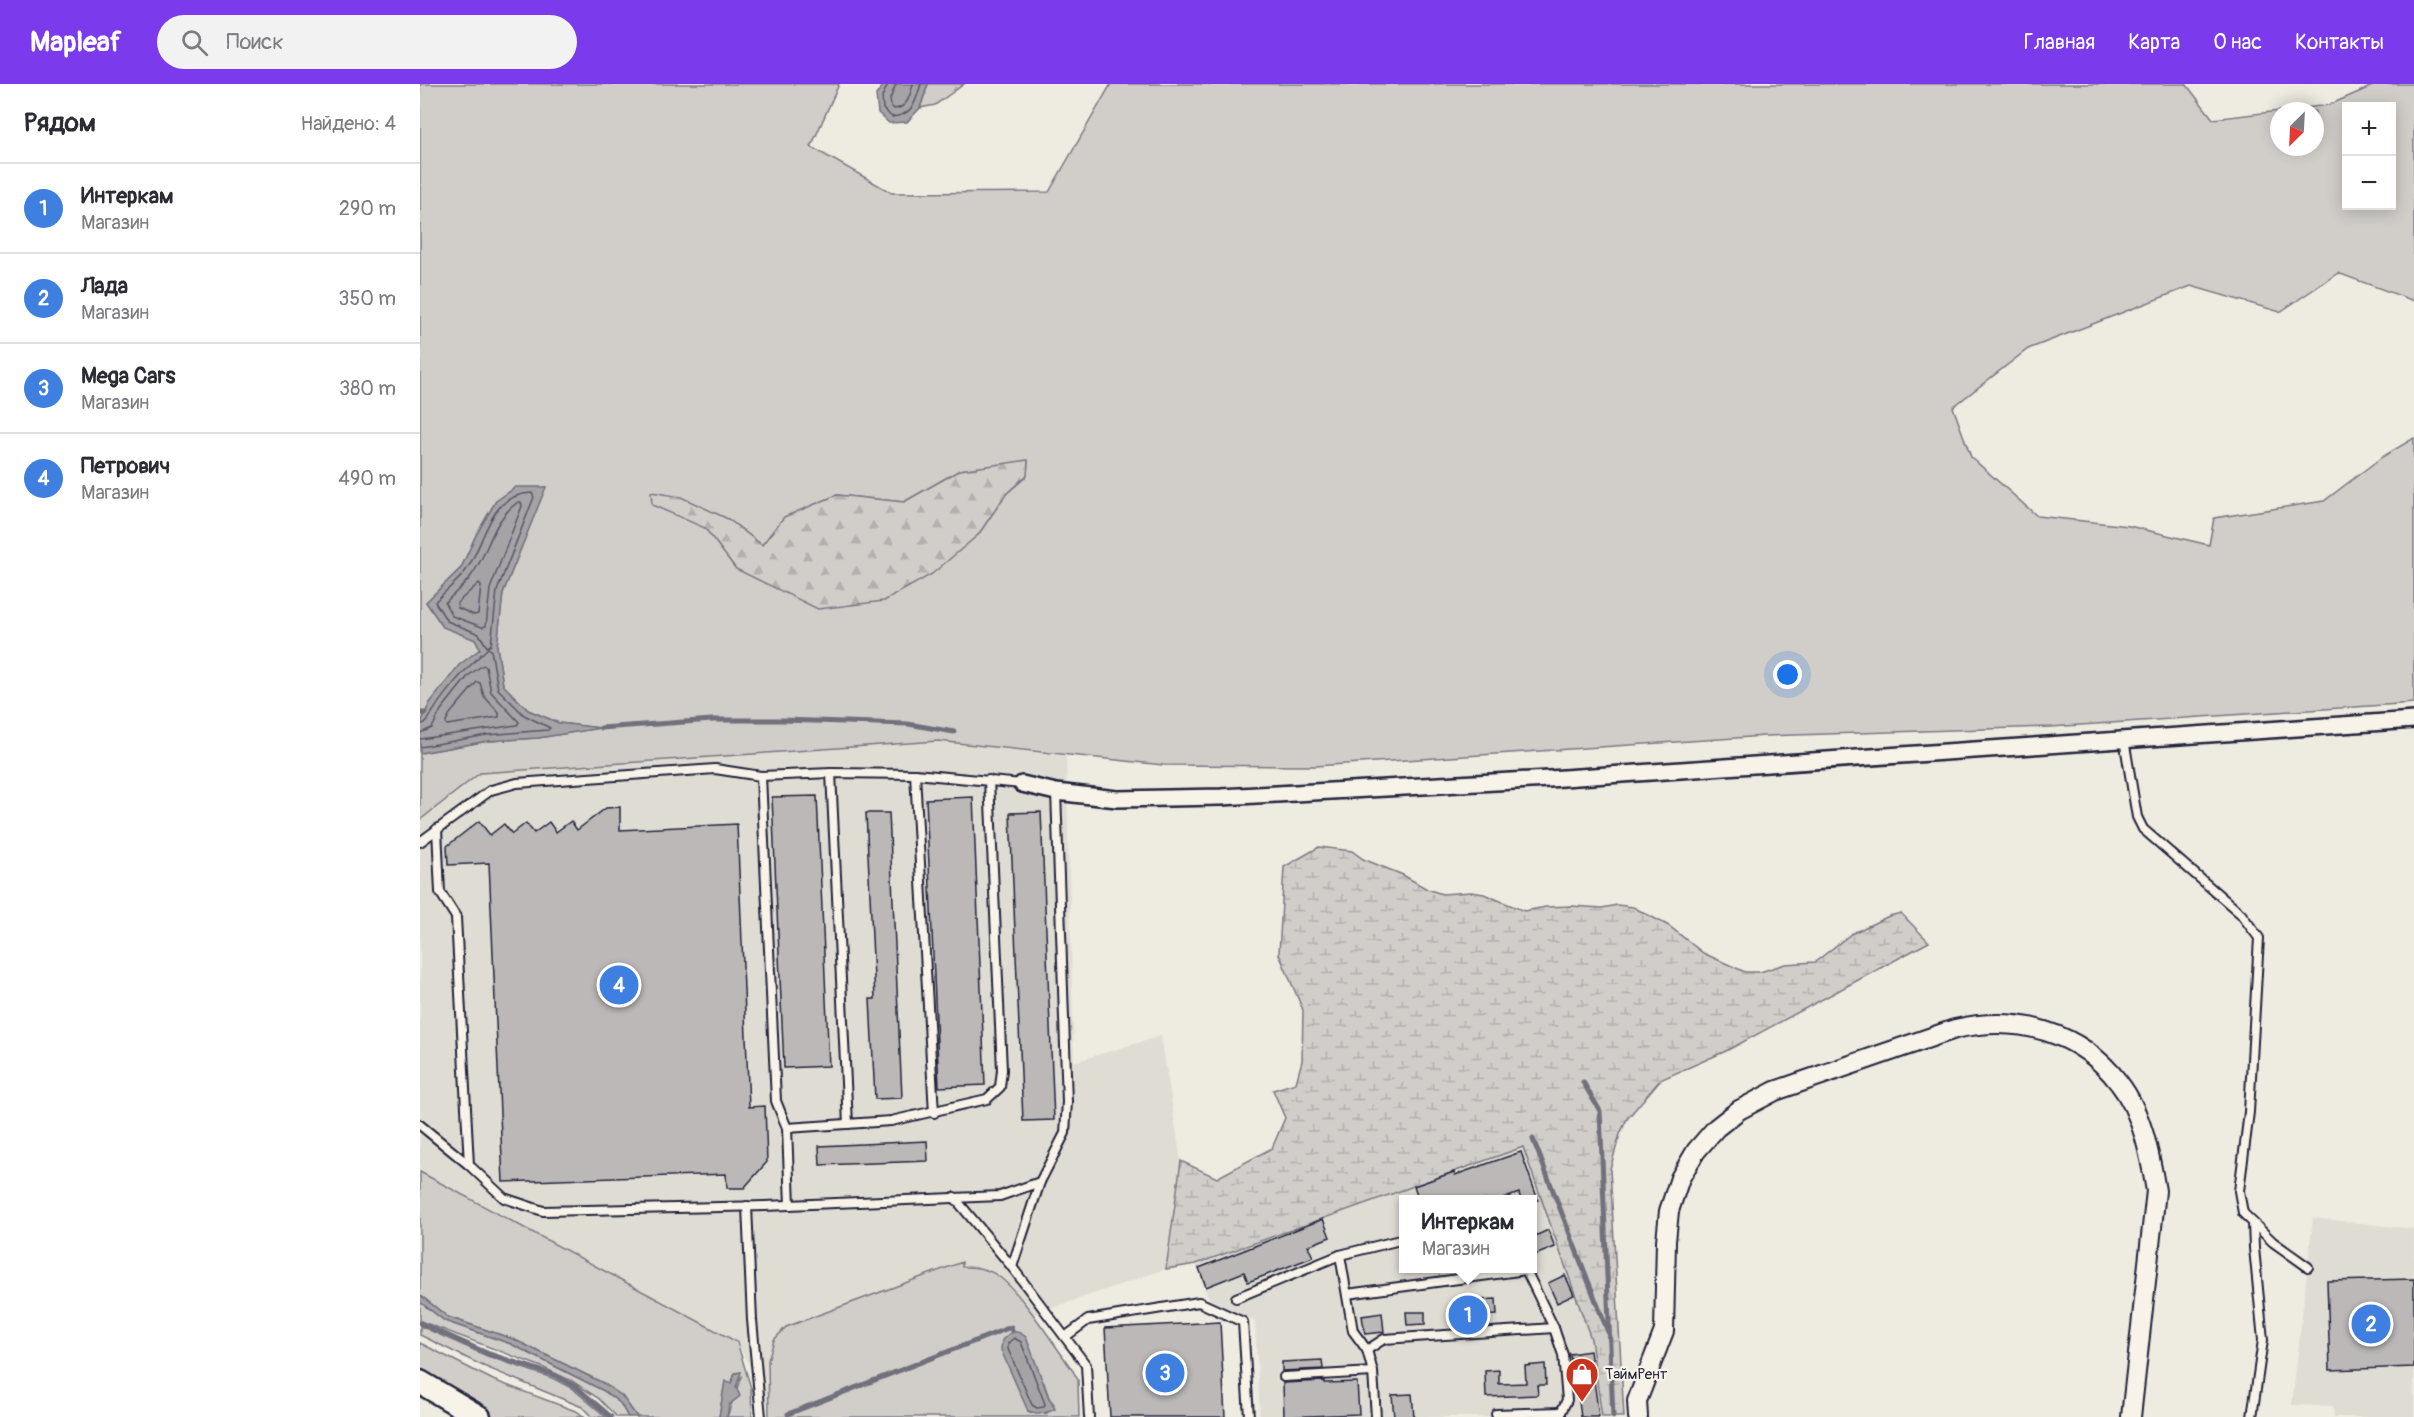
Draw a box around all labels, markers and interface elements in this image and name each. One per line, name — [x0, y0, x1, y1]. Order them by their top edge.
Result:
search box — [157, 15, 577, 69]
text: Mapleaf — [30, 25, 121, 60]
icon: search — [178, 26, 211, 59]
text: Поиск — [226, 28, 284, 56]
text: Главная — [2024, 29, 2095, 56]
text: Карта — [2128, 29, 2180, 56]
text: О нас — [2213, 29, 2262, 56]
text: Контакты — [2295, 29, 2384, 56]
north arrow — [2270, 102, 2324, 156]
map controls — [2342, 102, 2396, 210]
button: + — [2342, 102, 2396, 156]
text: Рядом — [24, 107, 96, 139]
text: Найдено: 4 — [301, 111, 396, 136]
button: − — [2342, 156, 2396, 210]
text: Интеркам — [81, 182, 174, 210]
text: 1 — [40, 196, 47, 221]
text: 290 m — [339, 196, 396, 221]
text: Магазин — [81, 210, 149, 235]
text: Лада — [81, 272, 128, 300]
text: 2 — [38, 286, 49, 311]
text: 350 m — [338, 286, 396, 311]
text: Магазин — [81, 300, 149, 325]
text: Mega Cars — [81, 362, 175, 390]
text: 3 — [38, 376, 49, 401]
text: 380 m — [339, 376, 396, 401]
text: Магазин — [81, 390, 149, 415]
text: Петрович — [81, 452, 170, 480]
text: 4 — [38, 466, 49, 491]
text: 490 m — [338, 466, 396, 491]
text: Магазин — [81, 480, 149, 505]
your location — [1773, 660, 1802, 689]
pin: 4 — [600, 962, 638, 1008]
popup — [1399, 1195, 1537, 1273]
text: Интеркам — [1422, 1208, 1514, 1236]
text: Магазин — [1422, 1236, 1490, 1261]
pin: 1 — [1448, 1292, 1488, 1338]
pin: 2 — [2352, 1302, 2390, 1346]
pin: 3 — [1146, 1350, 1184, 1396]
shop icon: ТаймРент — [1564, 1356, 1600, 1403]
place label: ТаймРент — [1605, 1365, 1668, 1384]

